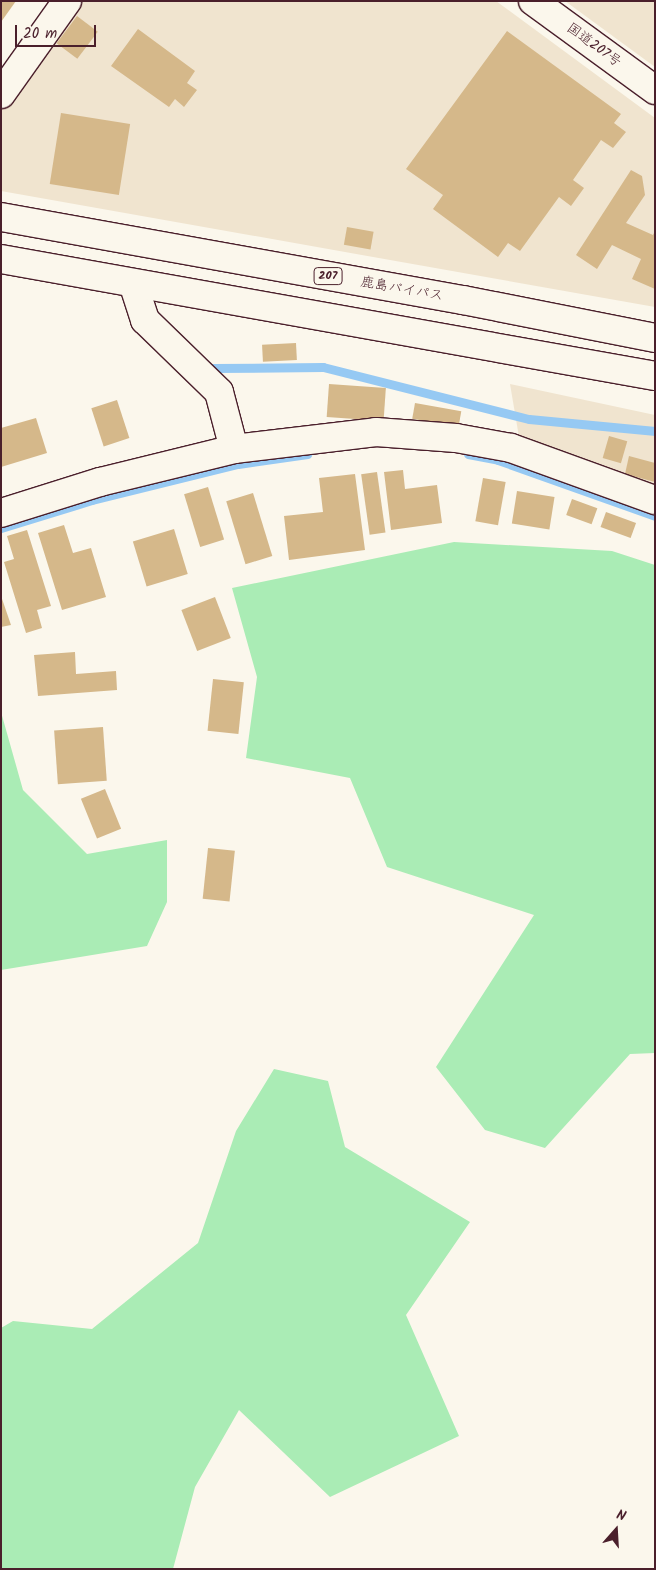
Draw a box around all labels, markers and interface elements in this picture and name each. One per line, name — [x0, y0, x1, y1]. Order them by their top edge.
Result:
scale bar — [18, 15, 99, 47]
street label: 国道207号 — [563, 20, 625, 70]
text: 20 m — [23, 22, 57, 46]
road number: 207 — [313, 266, 343, 286]
street label: 鹿島バイパス — [359, 273, 445, 305]
text: N — [613, 1504, 629, 1528]
north arrow — [591, 1505, 641, 1555]

